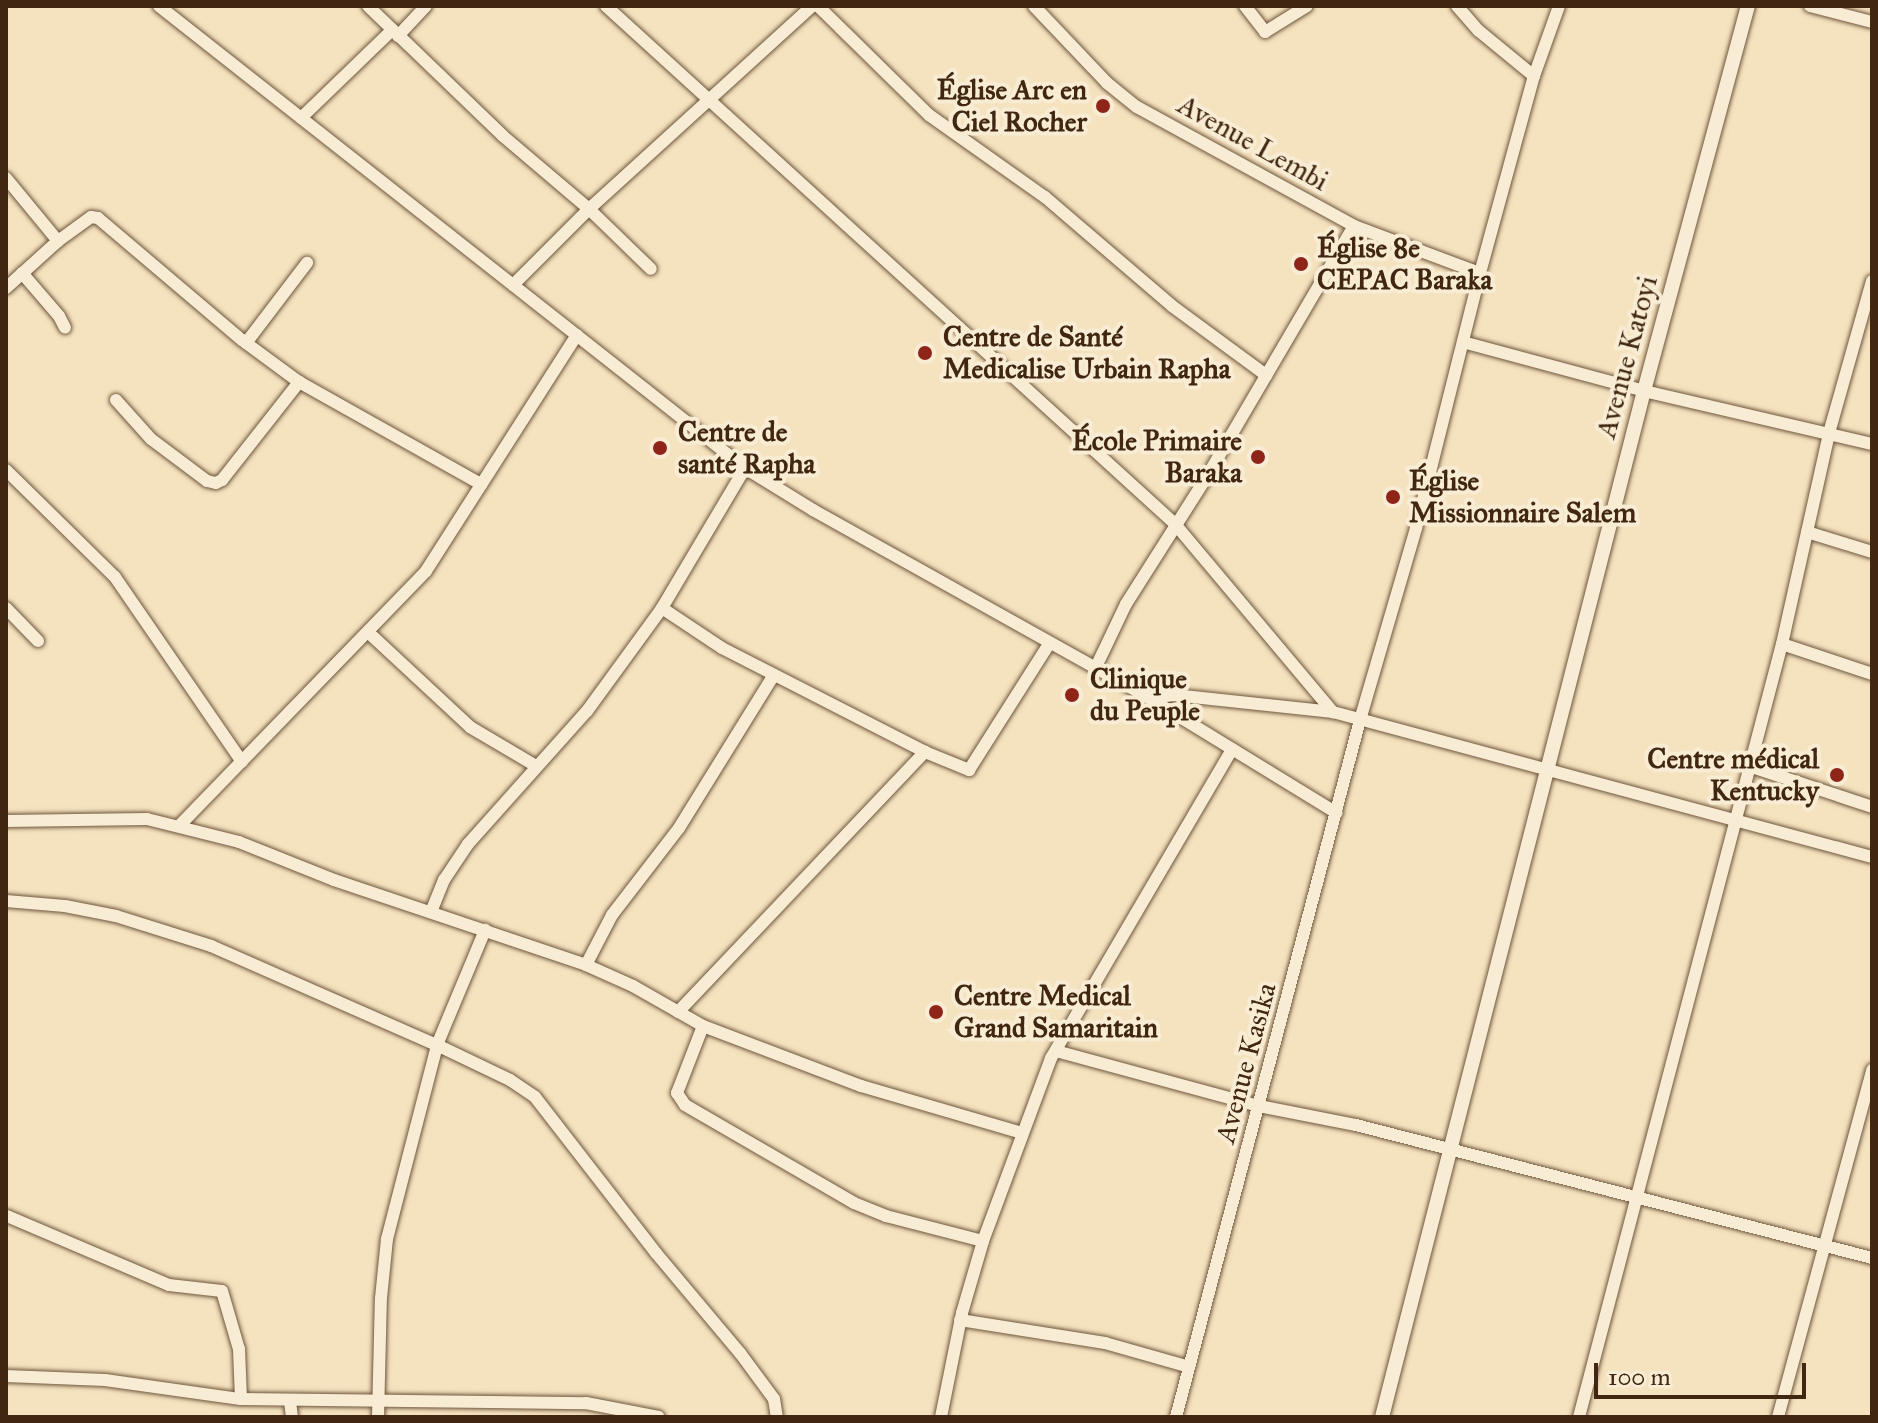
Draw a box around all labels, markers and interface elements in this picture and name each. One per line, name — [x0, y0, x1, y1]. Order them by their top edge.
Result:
place label: Église Arc en Ciel Rocher — [937, 73, 1087, 139]
street label: Avenue Lembi — [1172, 88, 1334, 198]
marker: Église Arc en Ciel Rocher — [1094, 97, 1112, 115]
place label: Église 8e CEPAC Baraka — [1317, 231, 1492, 297]
marker: Église 8e CEPAC Baraka — [1292, 255, 1310, 273]
street label: Avenue Katoyi — [1589, 272, 1665, 442]
place label: Centre de Santé Medicalise Urbain Rapha — [943, 320, 1231, 386]
marker: Centre de Santé Medicalise Urbain Rapha — [914, 342, 936, 364]
place label: Centre de santé Rapha — [678, 415, 815, 481]
place label: École Primaire Baraka — [1072, 424, 1242, 490]
marker: Centre de santé Rapha — [649, 437, 671, 459]
marker: École Primaire Baraka — [1249, 448, 1267, 466]
place label: Église Missionnaire Salem — [1409, 464, 1636, 530]
marker: Église Missionnaire Salem — [1384, 488, 1402, 506]
place label: Clinique du Peuple — [1090, 662, 1200, 728]
marker: Clinique du Peuple — [1061, 684, 1083, 706]
place label: Centre médical Kentucky — [1647, 742, 1819, 808]
marker: Centre médical Kentucky — [1826, 764, 1848, 786]
place label: Centre Medical Grand Samaritain — [954, 979, 1158, 1045]
street label: Avenue Kasika — [1208, 979, 1284, 1147]
marker: Centre Medical Grand Samaritain — [925, 1001, 947, 1023]
scale bar — [1598, 1347, 1810, 1397]
text: 100 m — [1608, 1362, 1671, 1392]

